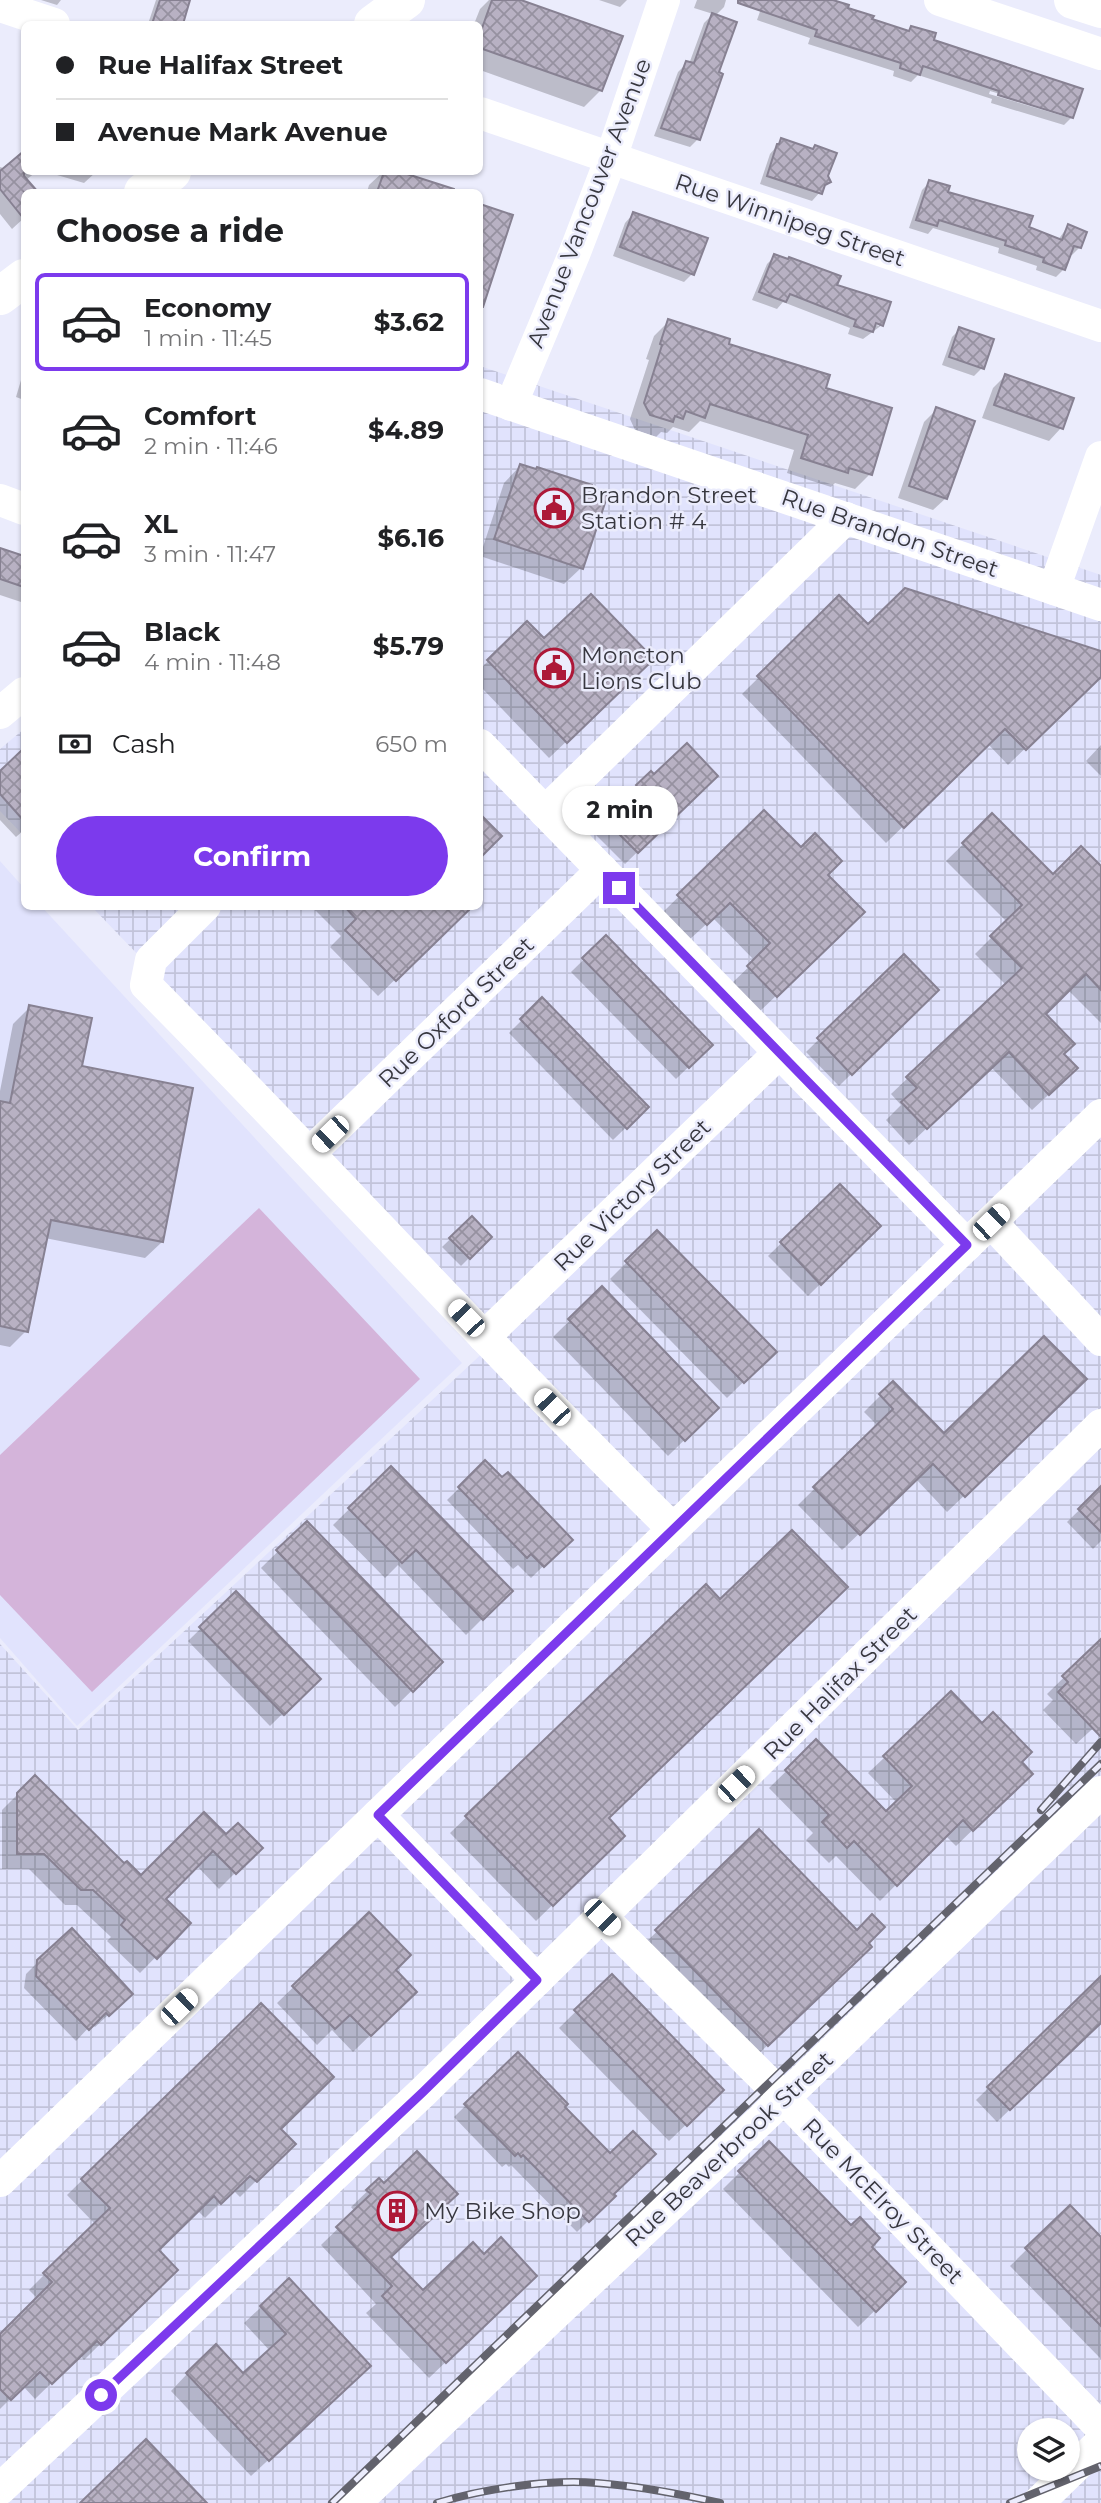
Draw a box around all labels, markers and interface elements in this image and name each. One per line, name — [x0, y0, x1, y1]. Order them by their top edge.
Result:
text: Rue Halifax Street — [98, 49, 343, 81]
street label: Avenue Vancouver Avenue — [521, 54, 657, 352]
text: Avenue Mark Avenue — [98, 116, 388, 148]
street label: Rue Winnipeg Street — [671, 167, 909, 273]
text: Choose a ride — [56, 211, 284, 250]
icon: car — [60, 291, 123, 354]
text: Economy — [144, 292, 271, 324]
text: $3.62 — [374, 306, 444, 338]
text: 1 min · 11:45 — [144, 324, 272, 352]
icon: car — [60, 399, 123, 462]
text: Comfort — [144, 400, 256, 432]
text: $4.89 — [368, 414, 444, 446]
text: 2 min · 11:46 — [144, 432, 278, 460]
place label: Brandon Street Station # 4 — [581, 481, 757, 535]
street label: Rue Brandon Street — [778, 483, 1002, 583]
public building icon: Brandon Street Station # 4 — [533, 487, 575, 529]
icon: car — [60, 507, 123, 570]
text: XL — [144, 508, 178, 540]
text: $6.16 — [377, 522, 444, 554]
text: 3 min · 11:47 — [144, 540, 276, 568]
icon: car — [60, 615, 123, 678]
text: Black — [144, 616, 220, 648]
text: $5.79 — [373, 630, 444, 662]
place label: Moncton Lions Club — [581, 641, 702, 695]
public building icon: Moncton Lions Club — [533, 647, 575, 689]
text: 4 min · 11:48 — [144, 648, 281, 676]
icon: cash — [56, 725, 94, 763]
text: Cash — [112, 728, 176, 760]
text: 650 m — [375, 730, 448, 758]
callout: 2 min — [561, 786, 677, 836]
text: 2 min — [586, 796, 654, 824]
button: Confirm — [56, 816, 448, 896]
route end — [603, 872, 635, 904]
street label: Rue Oxford Street — [372, 931, 540, 1093]
car — [308, 1112, 353, 1156]
street label: Rue Victory Street — [548, 1113, 716, 1277]
car — [969, 1200, 1014, 1244]
car — [444, 1296, 489, 1340]
car — [530, 1385, 575, 1429]
street label: Rue Halifax Street — [757, 1600, 923, 1766]
car — [714, 1762, 759, 1806]
car — [580, 1895, 625, 1939]
car — [157, 1985, 202, 2029]
street label: Rue Beaverbrook Street — [619, 2045, 839, 2253]
street label: Rue McElroy Street — [797, 2112, 969, 2290]
building icon: My Bike Shop — [376, 2190, 418, 2232]
place label: My Bike Shop — [424, 2197, 581, 2225]
route start — [85, 2379, 117, 2411]
map controls — [1017, 2418, 1080, 2481]
button: layers — [1017, 2418, 1080, 2481]

